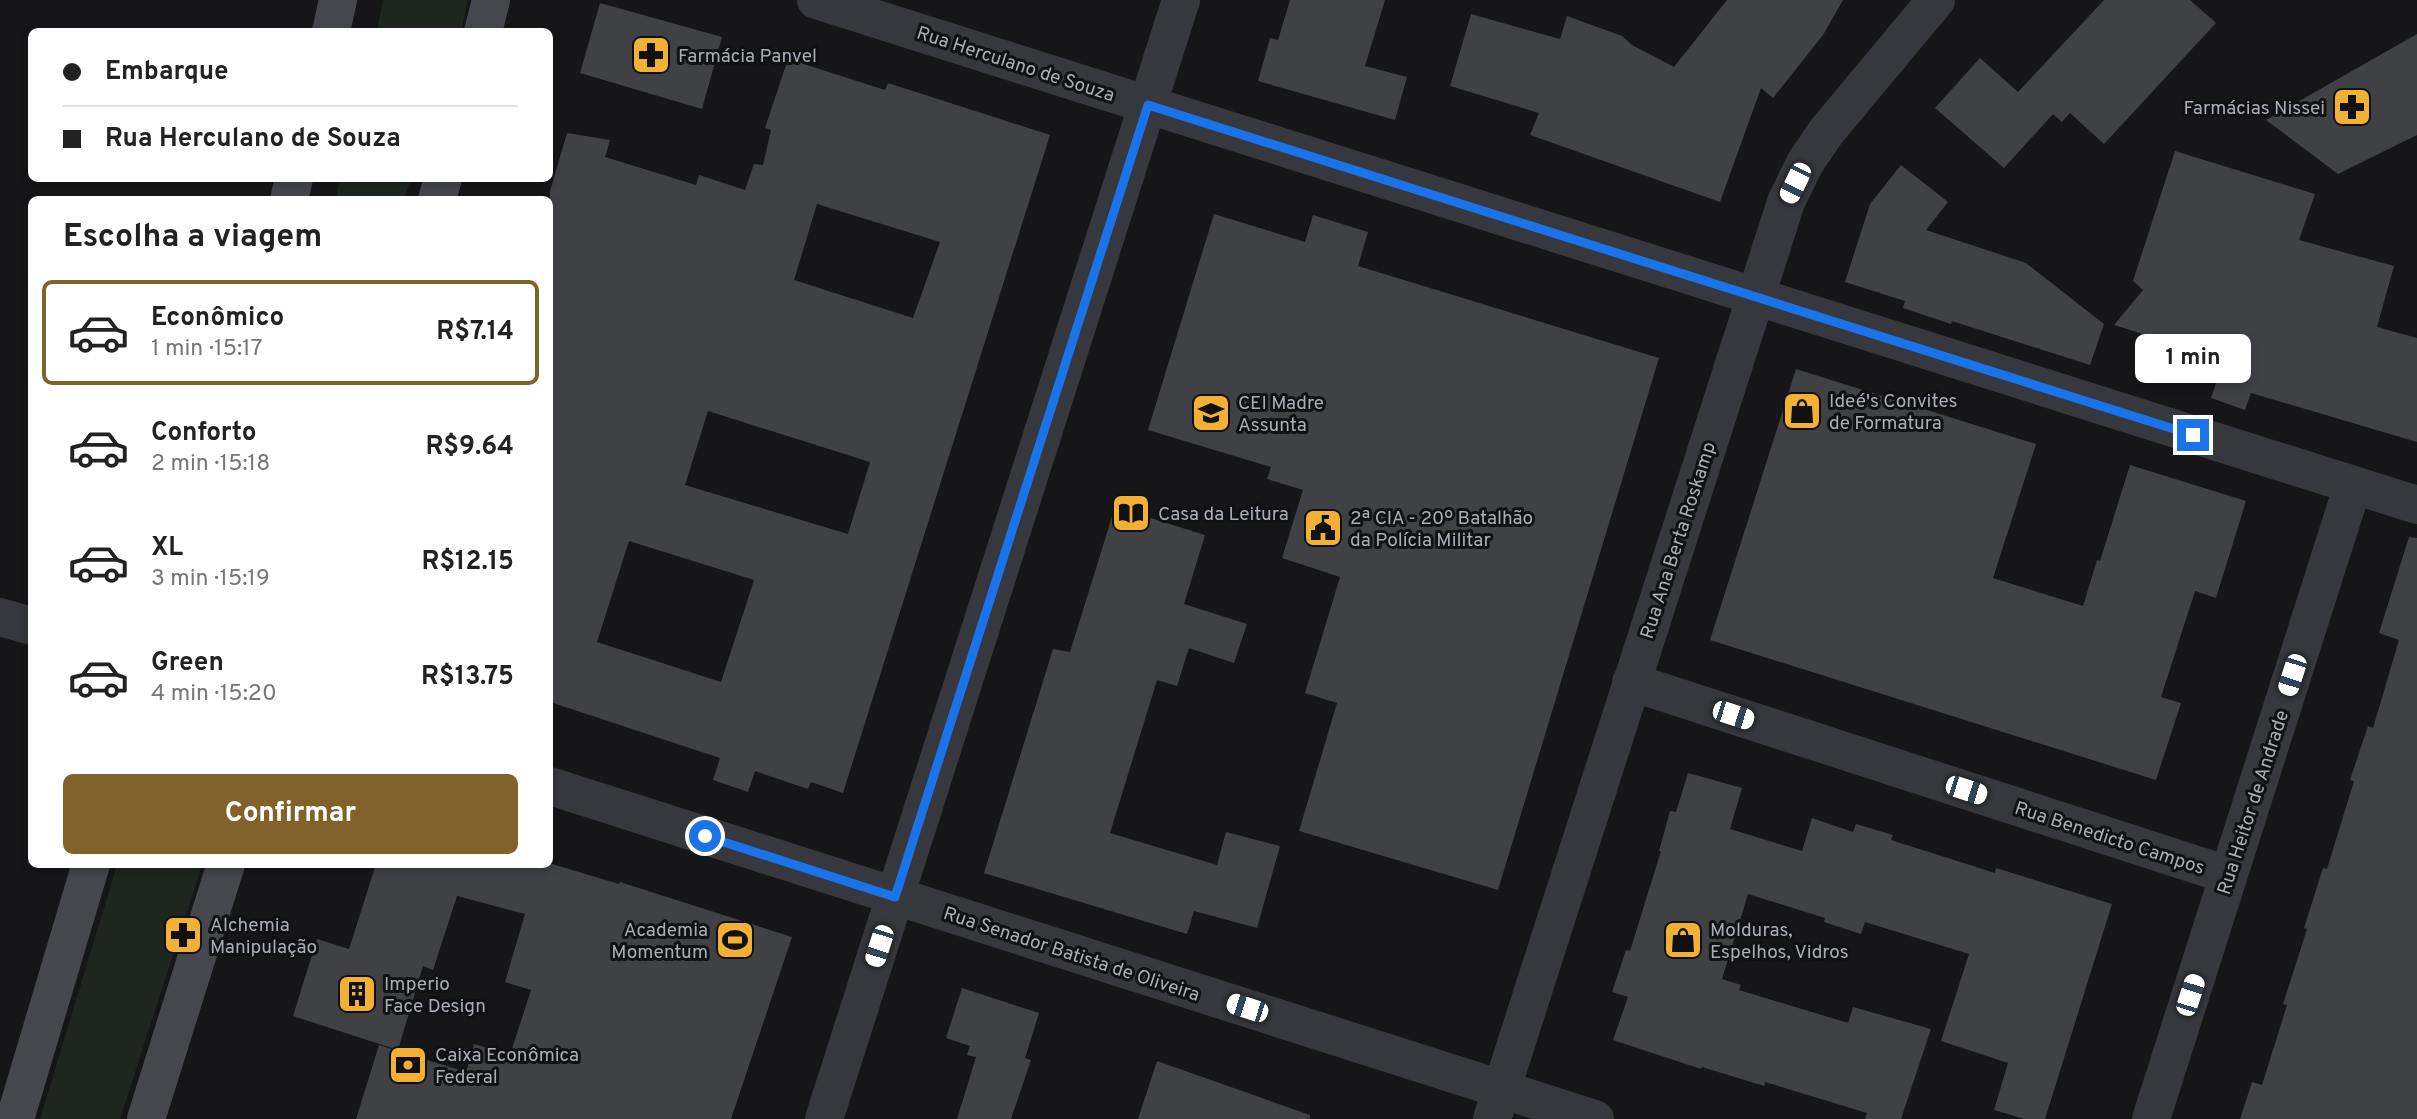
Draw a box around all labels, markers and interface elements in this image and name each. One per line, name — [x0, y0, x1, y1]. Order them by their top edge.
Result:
street label: Rua Herculano de Souza — [913, 22, 1117, 108]
pharmacy icon: Farmácia Panvel — [630, 34, 672, 76]
place label: Farmácia Panvel — [678, 45, 817, 69]
text: Embarque — [105, 56, 228, 89]
pharmacy icon: Farmácias Nissei — [2331, 86, 2373, 128]
place label: Farmácias Nissei — [2184, 97, 2325, 121]
text: Rua Herculano de Souza — [105, 123, 401, 156]
car — [1777, 160, 1814, 206]
text: Escolha a viagem — [63, 218, 322, 258]
icon: car — [67, 301, 130, 364]
text: Econômico — [151, 302, 284, 335]
text: R$7.14 — [436, 316, 514, 349]
callout: 1 min — [2135, 334, 2251, 382]
text: 1 min · 15:17 — [151, 335, 263, 364]
text: 1 min — [2165, 344, 2221, 373]
shop icon: Ideé's Convites de Formatura — [1781, 390, 1823, 432]
place label: Ideé's Convites de Formatura — [1829, 390, 1957, 436]
school or university icon: CEI Madre Assunta — [1190, 392, 1232, 434]
place label: CEI Madre Assunta — [1238, 392, 1324, 438]
icon: car — [67, 416, 130, 479]
text: Conforto — [151, 417, 257, 450]
route end — [2177, 419, 2209, 451]
text: R$9.64 — [425, 431, 514, 464]
street label: Rua Ana Berta Roskamp — [1636, 439, 1722, 642]
text: 2 min · 15:18 — [151, 450, 270, 479]
library icon: Casa da Leitura — [1110, 492, 1152, 534]
place label: Casa da Leitura — [1158, 503, 1289, 527]
public building icon: 2ª CIA - 20º Batalhão da Polícia Militar — [1302, 507, 1344, 549]
place label: 2ª CIA - 20º Batalhão da Polícia Militar — [1350, 507, 1533, 553]
icon: car — [67, 531, 130, 594]
text: XL — [151, 532, 183, 565]
text: R$12.15 — [421, 546, 514, 579]
text: 3 min · 15:19 — [151, 565, 270, 594]
icon: car — [67, 646, 130, 709]
text: Green — [151, 647, 224, 680]
car — [2276, 652, 2309, 698]
text: R$13.75 — [421, 661, 514, 694]
text: 4 min · 15:20 — [151, 680, 277, 709]
car — [1710, 699, 1757, 731]
street label: Rua Heitor de Andrade — [2213, 707, 2295, 898]
button: Confirmar — [63, 774, 518, 854]
car — [1943, 774, 1990, 806]
street label: Rua Benedicto Campos — [2011, 797, 2207, 881]
route start — [689, 820, 721, 852]
street label: Rua Senador Batista de Oliveira — [940, 902, 1203, 1008]
pharmacy icon: Alchemia Manipulação — [162, 914, 204, 956]
place label: Alchemia Manipulação — [210, 914, 317, 960]
place label: Academia Momentum — [611, 919, 708, 965]
sports icon: Academia Momentum — [714, 919, 756, 961]
shop icon: Molduras, Espelhos, Vidros — [1662, 919, 1704, 961]
place label: Molduras, Espelhos, Vidros — [1710, 919, 1849, 965]
car — [863, 923, 896, 969]
car — [2174, 972, 2207, 1018]
building icon: Imperio Face Design — [336, 973, 378, 1015]
place label: Imperio Face Design — [384, 973, 486, 1019]
car — [1224, 992, 1271, 1024]
bank icon: Caixa Econômica Federal — [387, 1044, 429, 1086]
place label: Caixa Econômica Federal — [435, 1044, 579, 1090]

